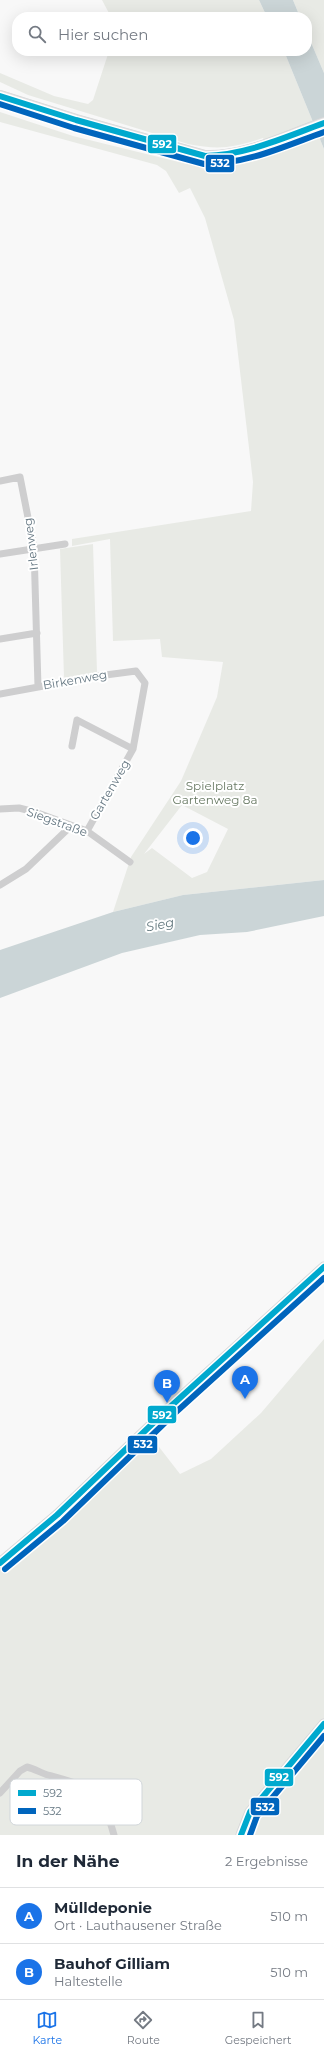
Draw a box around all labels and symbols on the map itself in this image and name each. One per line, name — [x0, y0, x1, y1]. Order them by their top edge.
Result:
line badge: 592 — [147, 134, 177, 154]
text: 592 — [152, 137, 173, 151]
line badge: 532 — [205, 154, 235, 173]
text: 532 — [210, 156, 230, 170]
street label: Irlenweg — [20, 517, 41, 571]
street label: Birkenweg — [42, 666, 108, 693]
street label: Gartenweg — [86, 757, 133, 823]
park label: Spielplatz Gartenweg 8a — [173, 778, 257, 807]
street label: Siegstraße — [25, 804, 90, 839]
your location — [183, 828, 203, 848]
water label: Sieg — [145, 913, 175, 935]
pin: A — [232, 1366, 258, 1399]
pin: B — [154, 1370, 180, 1403]
line badge: 592 — [147, 1405, 177, 1424]
text: 592 — [152, 1408, 173, 1422]
line badge: 532 — [127, 1435, 158, 1454]
text: 532 — [133, 1437, 153, 1451]
line badge: 592 — [264, 1768, 294, 1787]
text: 592 — [269, 1770, 290, 1784]
legend — [10, 1779, 142, 1825]
text: 592 — [43, 1786, 62, 1800]
line badge: 532 — [250, 1797, 280, 1816]
text: 532 — [255, 1800, 275, 1814]
text: 532 — [43, 1804, 62, 1818]

